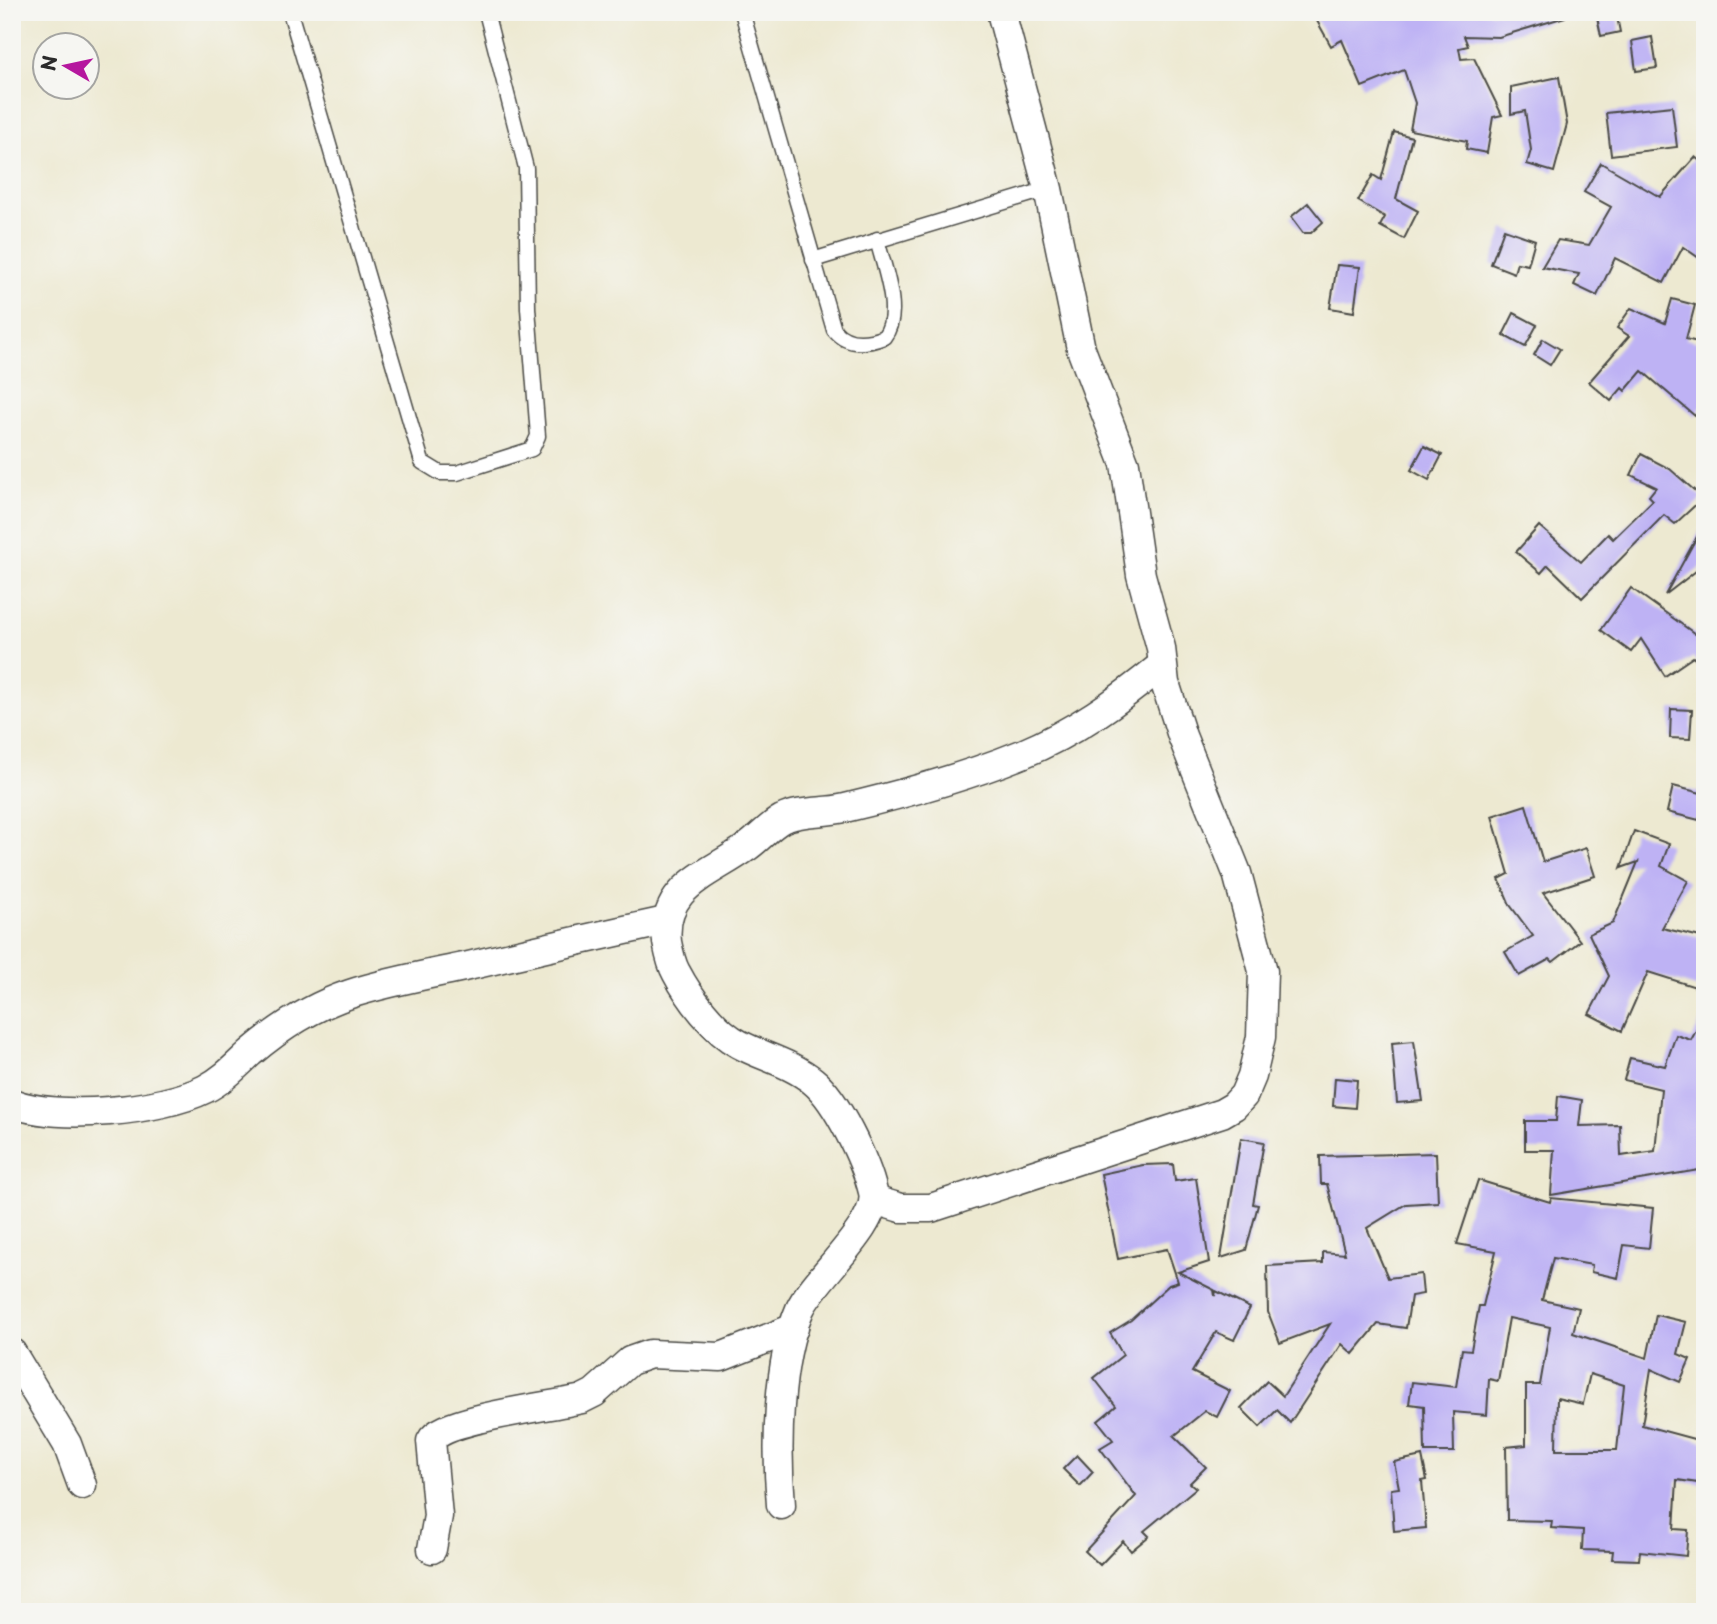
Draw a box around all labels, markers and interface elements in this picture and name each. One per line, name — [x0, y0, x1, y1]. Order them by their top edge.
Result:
north arrow — [32, 32, 102, 102]
text: N — [33, 54, 63, 73]

